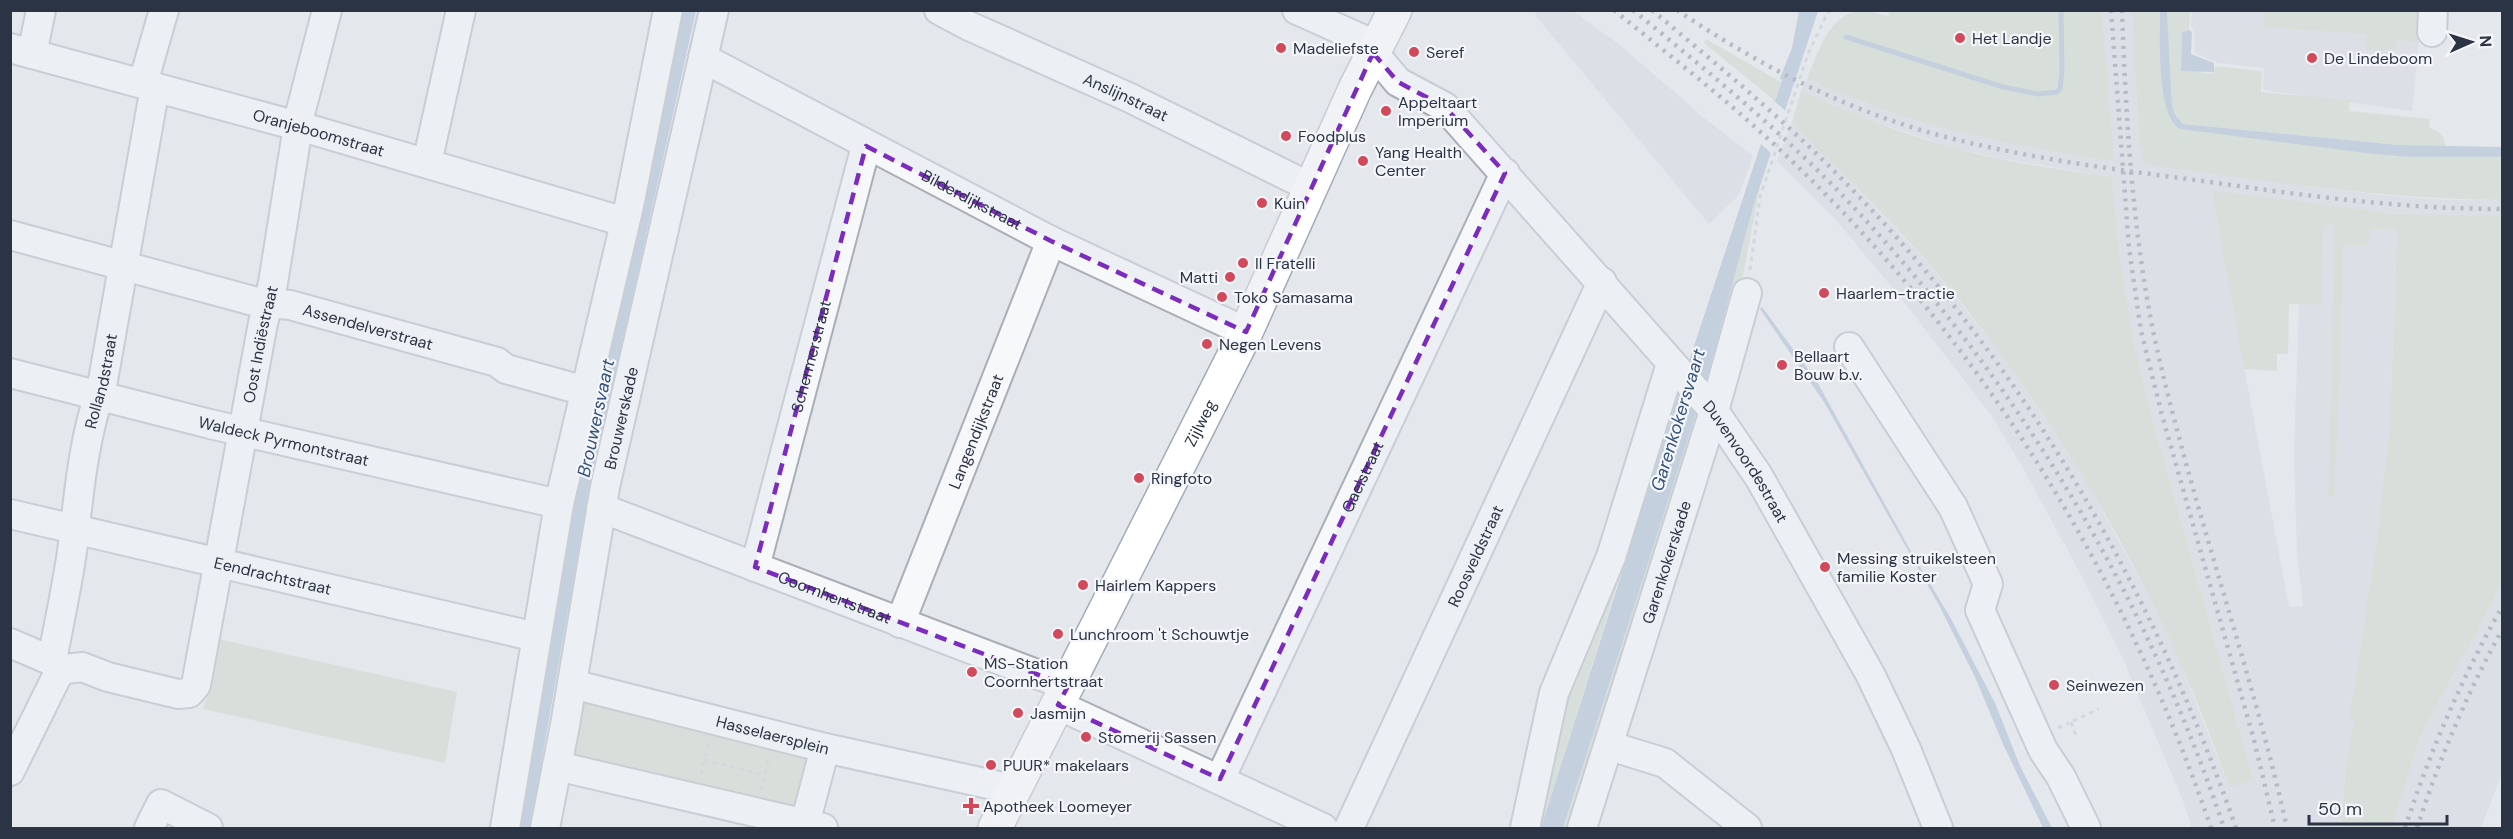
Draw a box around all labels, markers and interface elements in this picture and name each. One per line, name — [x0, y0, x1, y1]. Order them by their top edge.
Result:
north arrow — [2441, 12, 2501, 72]
place label: Het Landje — [1972, 28, 2052, 49]
marker: Het Landje — [1953, 31, 1967, 45]
text: N — [2475, 35, 2496, 48]
place label: Madeliefste — [1293, 38, 1379, 59]
marker: Madeliefste — [1274, 41, 1288, 55]
place label: Seref — [1426, 42, 1465, 63]
marker: Seref — [1407, 45, 1421, 59]
place label: De Lindeboom — [2324, 48, 2432, 69]
marker: De Lindeboom — [2305, 51, 2319, 65]
street label: Anslijnstraat — [1080, 68, 1172, 126]
place label: Appeltaart Imperium — [1398, 92, 1477, 131]
street label: Oranjeboomstraat — [251, 104, 387, 161]
marker: Appeltaart Imperium — [1379, 104, 1393, 118]
place label: Foodplus — [1298, 126, 1366, 147]
marker: Foodplus — [1279, 129, 1293, 143]
place label: Yang Health Center — [1375, 142, 1462, 181]
marker: Yang Health Center — [1356, 154, 1370, 168]
street label: Bilderdijkstraat — [918, 164, 1026, 235]
place label: Kuin — [1274, 193, 1305, 214]
marker: Kuin — [1255, 196, 1269, 210]
place label: Il Fratelli — [1255, 253, 1316, 274]
marker: Il Fratelli — [1236, 256, 1250, 270]
place label: Matti — [1180, 267, 1218, 288]
marker: Matti — [1223, 270, 1237, 284]
street label: Oost Indiëstraat — [238, 283, 282, 405]
place label: Haarlem-tractie — [1836, 283, 1955, 304]
marker: Haarlem-tractie — [1817, 286, 1831, 300]
place label: Toko Samasama — [1234, 287, 1353, 308]
marker: Toko Samasama — [1215, 290, 1229, 304]
street label: Schermerstraat — [786, 298, 835, 415]
street label: Assendelverstraat — [301, 299, 435, 354]
street label: Rollandstraat — [80, 332, 122, 431]
place label: Negen Levens — [1219, 334, 1321, 355]
marker: Negen Levens — [1200, 337, 1214, 351]
water label: Garenkokersvaart — [1645, 345, 1711, 494]
place label: Bellaart Bouw b.v. — [1794, 346, 1862, 385]
water label: Brouwersvaart — [572, 356, 620, 479]
marker: Bellaart Bouw b.v. — [1775, 358, 1789, 372]
street label: Brouwerskade — [599, 365, 643, 471]
street label: Langendijkstraat — [944, 371, 1008, 492]
street label: Zijlweg — [1179, 396, 1221, 450]
street label: Duvenvoordestraat — [1699, 396, 1793, 526]
street label: Waldeck Pyrmontstraat — [196, 411, 371, 471]
street label: Gaelstraat — [1336, 437, 1388, 516]
place label: Ringfoto — [1151, 468, 1212, 489]
marker: Ringfoto — [1132, 471, 1146, 485]
street label: Garenkokerskade — [1637, 498, 1696, 626]
street label: Roosveldstraat — [1443, 502, 1508, 610]
place label: Messing struikelsteen familie Koster — [1837, 548, 1996, 587]
street label: Eendrachtstraat — [212, 552, 334, 599]
marker: Messing struikelsteen familie Koster — [1818, 560, 1832, 574]
street label: Coornhertstraat — [775, 566, 894, 628]
place label: Hairlem Kappers — [1095, 575, 1216, 596]
marker: Hairlem Kappers — [1076, 578, 1090, 592]
place label: Lunchroom 't Schouwtje — [1070, 624, 1249, 645]
marker: Lunchroom 't Schouwtje — [1051, 627, 1065, 641]
place label: MS-Station Coornhertstraat — [984, 653, 1103, 692]
marker: MS-Station Coornhertstraat — [965, 665, 979, 679]
place label: Seinwezen — [2066, 675, 2144, 696]
marker: Seinwezen — [2047, 678, 2061, 692]
place label: Jasmijn — [1030, 703, 1086, 724]
marker: Jasmijn — [1011, 706, 1025, 720]
street label: Hasselaersplein — [714, 710, 831, 759]
place label: Stomerij Sassen — [1098, 727, 1216, 748]
marker: Stomerij Sassen — [1079, 730, 1093, 744]
place label: PUUR* makelaars — [1003, 755, 1129, 776]
marker: PUUR* makelaars — [984, 758, 998, 772]
scale bar — [2309, 788, 2447, 826]
place label: Apotheek Loomeyer — [983, 796, 1132, 817]
text: 50 m — [2318, 797, 2362, 821]
marker: Apotheek Loomeyer — [964, 799, 978, 813]

